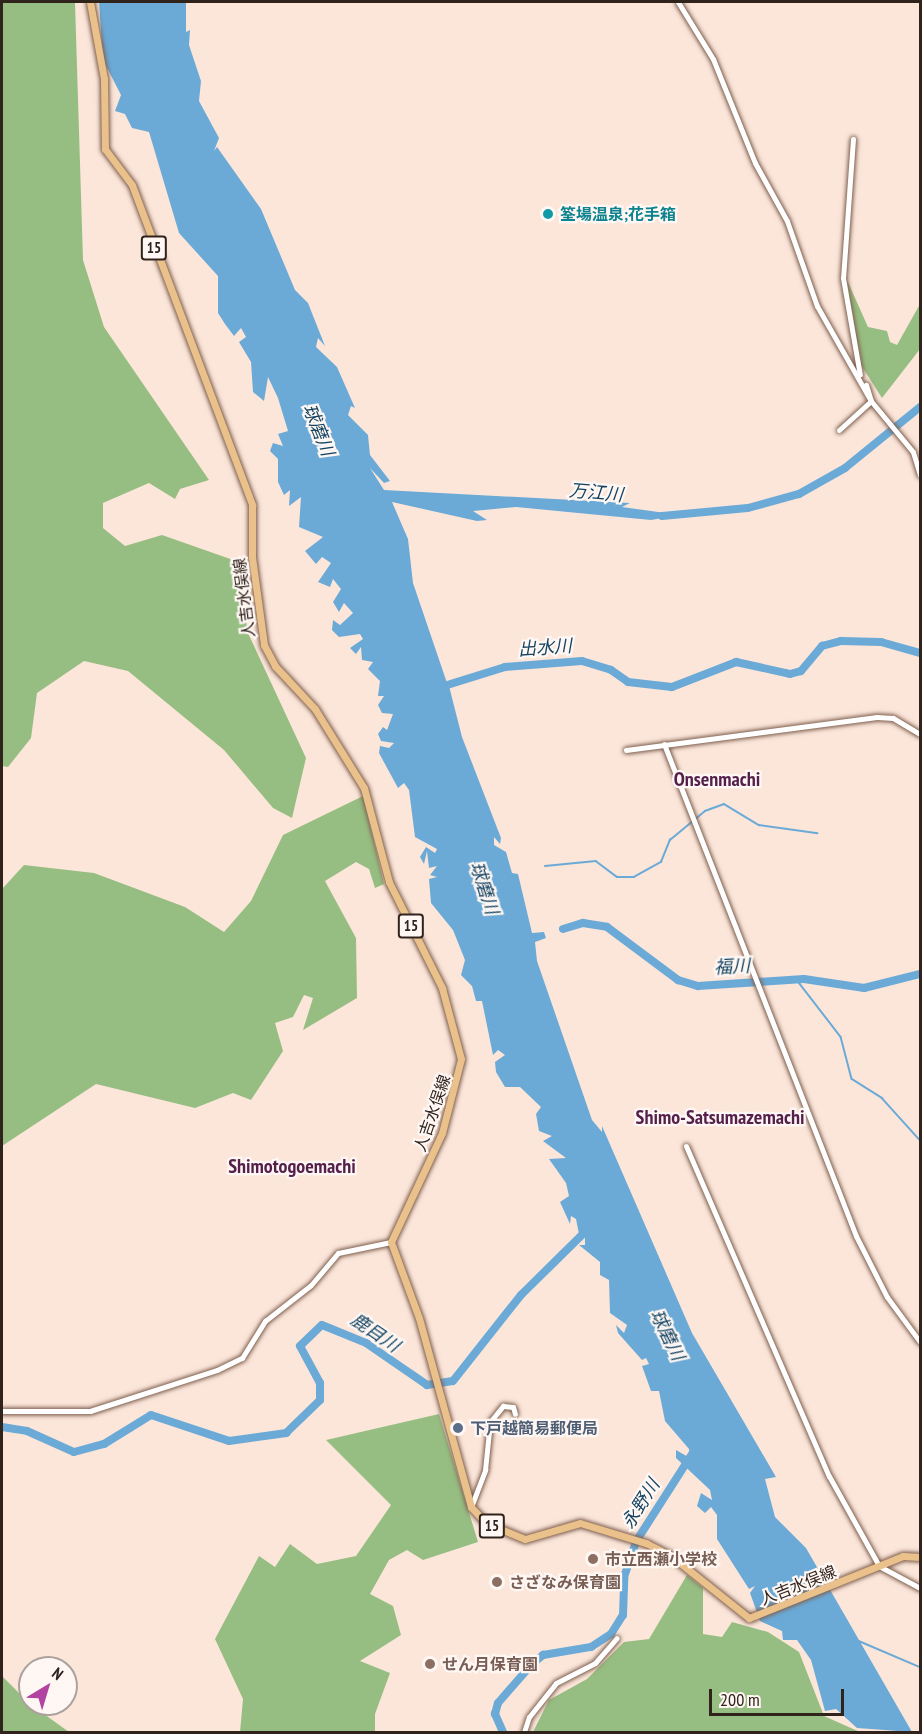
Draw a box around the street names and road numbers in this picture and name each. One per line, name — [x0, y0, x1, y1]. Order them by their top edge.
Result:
road number: 15 — [140, 236, 168, 260]
street label: 人吉水俣線 — [230, 557, 258, 639]
road number: 15 — [398, 914, 424, 938]
street label: 人吉水俣線 — [410, 1072, 454, 1154]
road number: 15 — [478, 1514, 506, 1538]
street label: 人吉水俣線 — [757, 1561, 839, 1609]

